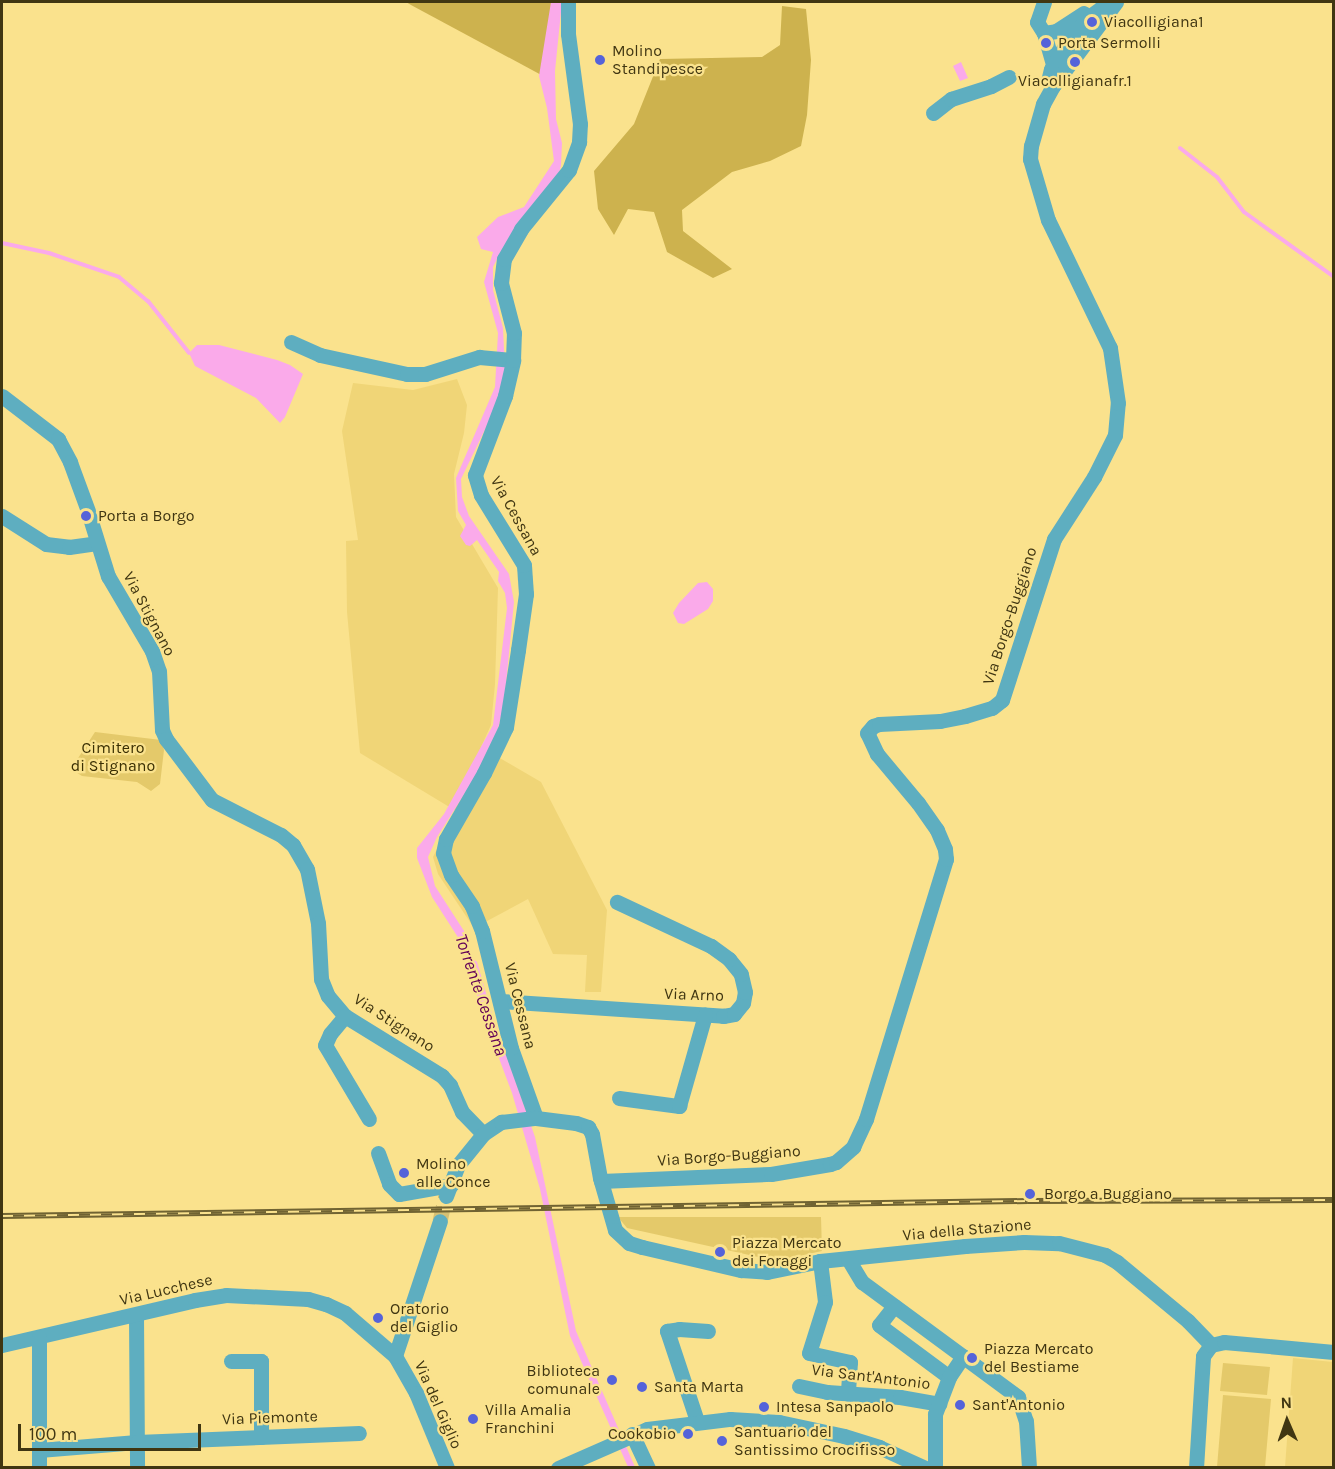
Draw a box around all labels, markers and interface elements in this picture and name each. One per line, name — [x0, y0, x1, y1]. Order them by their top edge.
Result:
place label: Viacolligiana1 — [1104, 12, 1204, 32]
marker: Viacolligiana1 — [1085, 15, 1099, 29]
place label: Porta Sermolli — [1058, 33, 1161, 53]
marker: Porta Sermolli — [1039, 36, 1053, 50]
place label: Molino Standipesce — [612, 41, 703, 79]
marker: Molino Standipesce — [593, 53, 607, 67]
marker: Viacolligianafr.1 — [1068, 55, 1082, 69]
place label: Viacolligianafr.1 — [1018, 71, 1132, 91]
street label: Via Cessana — [486, 473, 546, 559]
place label: Porta a Borgo — [98, 506, 195, 526]
marker: Porta a Borgo — [79, 509, 93, 523]
street label: Via Borgo-Buggiano — [979, 545, 1041, 687]
street label: Via Stignano — [119, 569, 179, 659]
park label: Cimitero di Stignano — [71, 738, 155, 776]
water label: Torrente Cessana — [450, 931, 512, 1059]
street label: Via Cessana — [500, 961, 540, 1051]
street label: Via Arno — [664, 984, 724, 1006]
street label: Via Stignano — [350, 990, 438, 1056]
street label: Via Borgo-Buggiano — [657, 1141, 801, 1171]
place label: Molino alle Conce — [416, 1154, 490, 1192]
marker: Molino alle Conce — [397, 1166, 411, 1180]
place label: Borgo a Buggiano — [1044, 1184, 1172, 1204]
marker: Borgo a Buggiano — [1021, 1185, 1039, 1203]
street label: Via della Stazione — [902, 1215, 1032, 1245]
place label: Piazza Mercato dei Foraggi — [732, 1233, 842, 1271]
marker: Piazza Mercato dei Foraggi — [713, 1245, 727, 1259]
street label: Via Lucchese — [118, 1270, 214, 1310]
place label: Oratorio del Giglio — [390, 1299, 458, 1337]
marker: Oratorio del Giglio — [371, 1311, 385, 1325]
place label: Piazza Mercato del Bestiame — [984, 1339, 1094, 1377]
marker: Piazza Mercato del Bestiame — [965, 1351, 979, 1365]
street label: Via del Giglio — [410, 1358, 466, 1452]
street label: Via Sant'Antonio — [811, 1360, 931, 1394]
place label: Biblioteca comunale — [527, 1361, 600, 1399]
marker: Biblioteca comunale — [605, 1373, 619, 1387]
place label: Santa Marta — [654, 1377, 744, 1397]
marker: Santa Marta — [635, 1380, 649, 1394]
north arrow — [1257, 1391, 1317, 1451]
text: N — [1280, 1393, 1292, 1412]
place label: Sant'Antonio — [972, 1395, 1065, 1415]
place label: Intesa Sanpaolo — [776, 1397, 894, 1417]
marker: Sant'Antonio — [953, 1398, 967, 1412]
place label: Villa Amalia Franchini — [485, 1400, 571, 1438]
marker: Intesa Sanpaolo — [757, 1400, 771, 1414]
street label: Via Piemonte — [222, 1407, 318, 1429]
scale bar — [21, 1412, 204, 1450]
marker: Villa Amalia Franchini — [466, 1412, 480, 1426]
place label: Santuario del Santissimo Crocifisso — [734, 1422, 895, 1460]
text: 100 m — [29, 1423, 77, 1445]
place label: Cookobio — [608, 1424, 676, 1444]
marker: Cookobio — [681, 1427, 695, 1441]
marker: Santuario del Santissimo Crocifisso — [715, 1434, 729, 1448]

